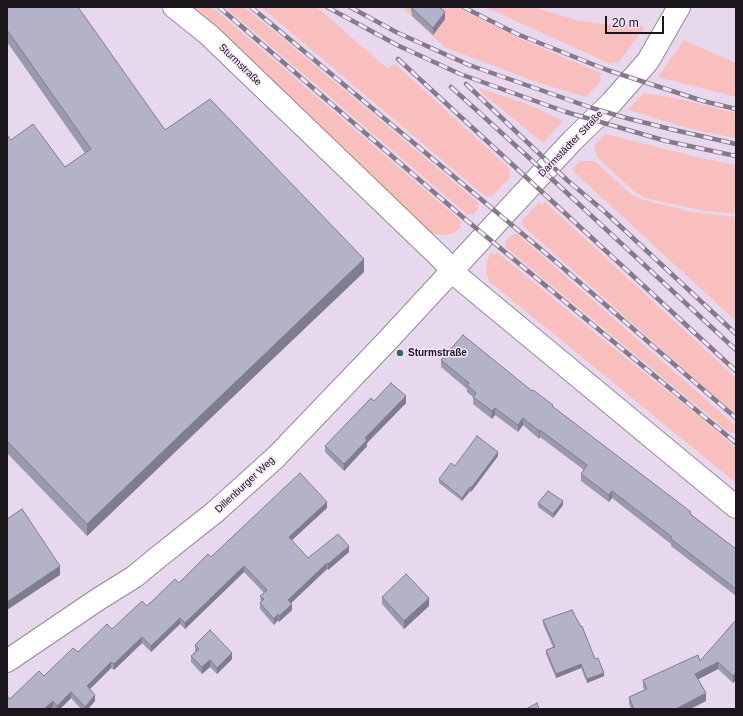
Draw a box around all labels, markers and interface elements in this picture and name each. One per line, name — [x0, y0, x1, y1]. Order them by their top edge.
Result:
scale bar — [607, 8, 666, 34]
text: 20 m — [612, 16, 639, 30]
street label: Sturmstraße — [216, 42, 264, 88]
street label: Darmstädter Straße — [536, 108, 606, 180]
place label: Sturmstraße — [408, 347, 467, 359]
marker: Sturmstraße — [395, 348, 405, 358]
street label: Dillenburger Weg — [213, 454, 277, 516]

